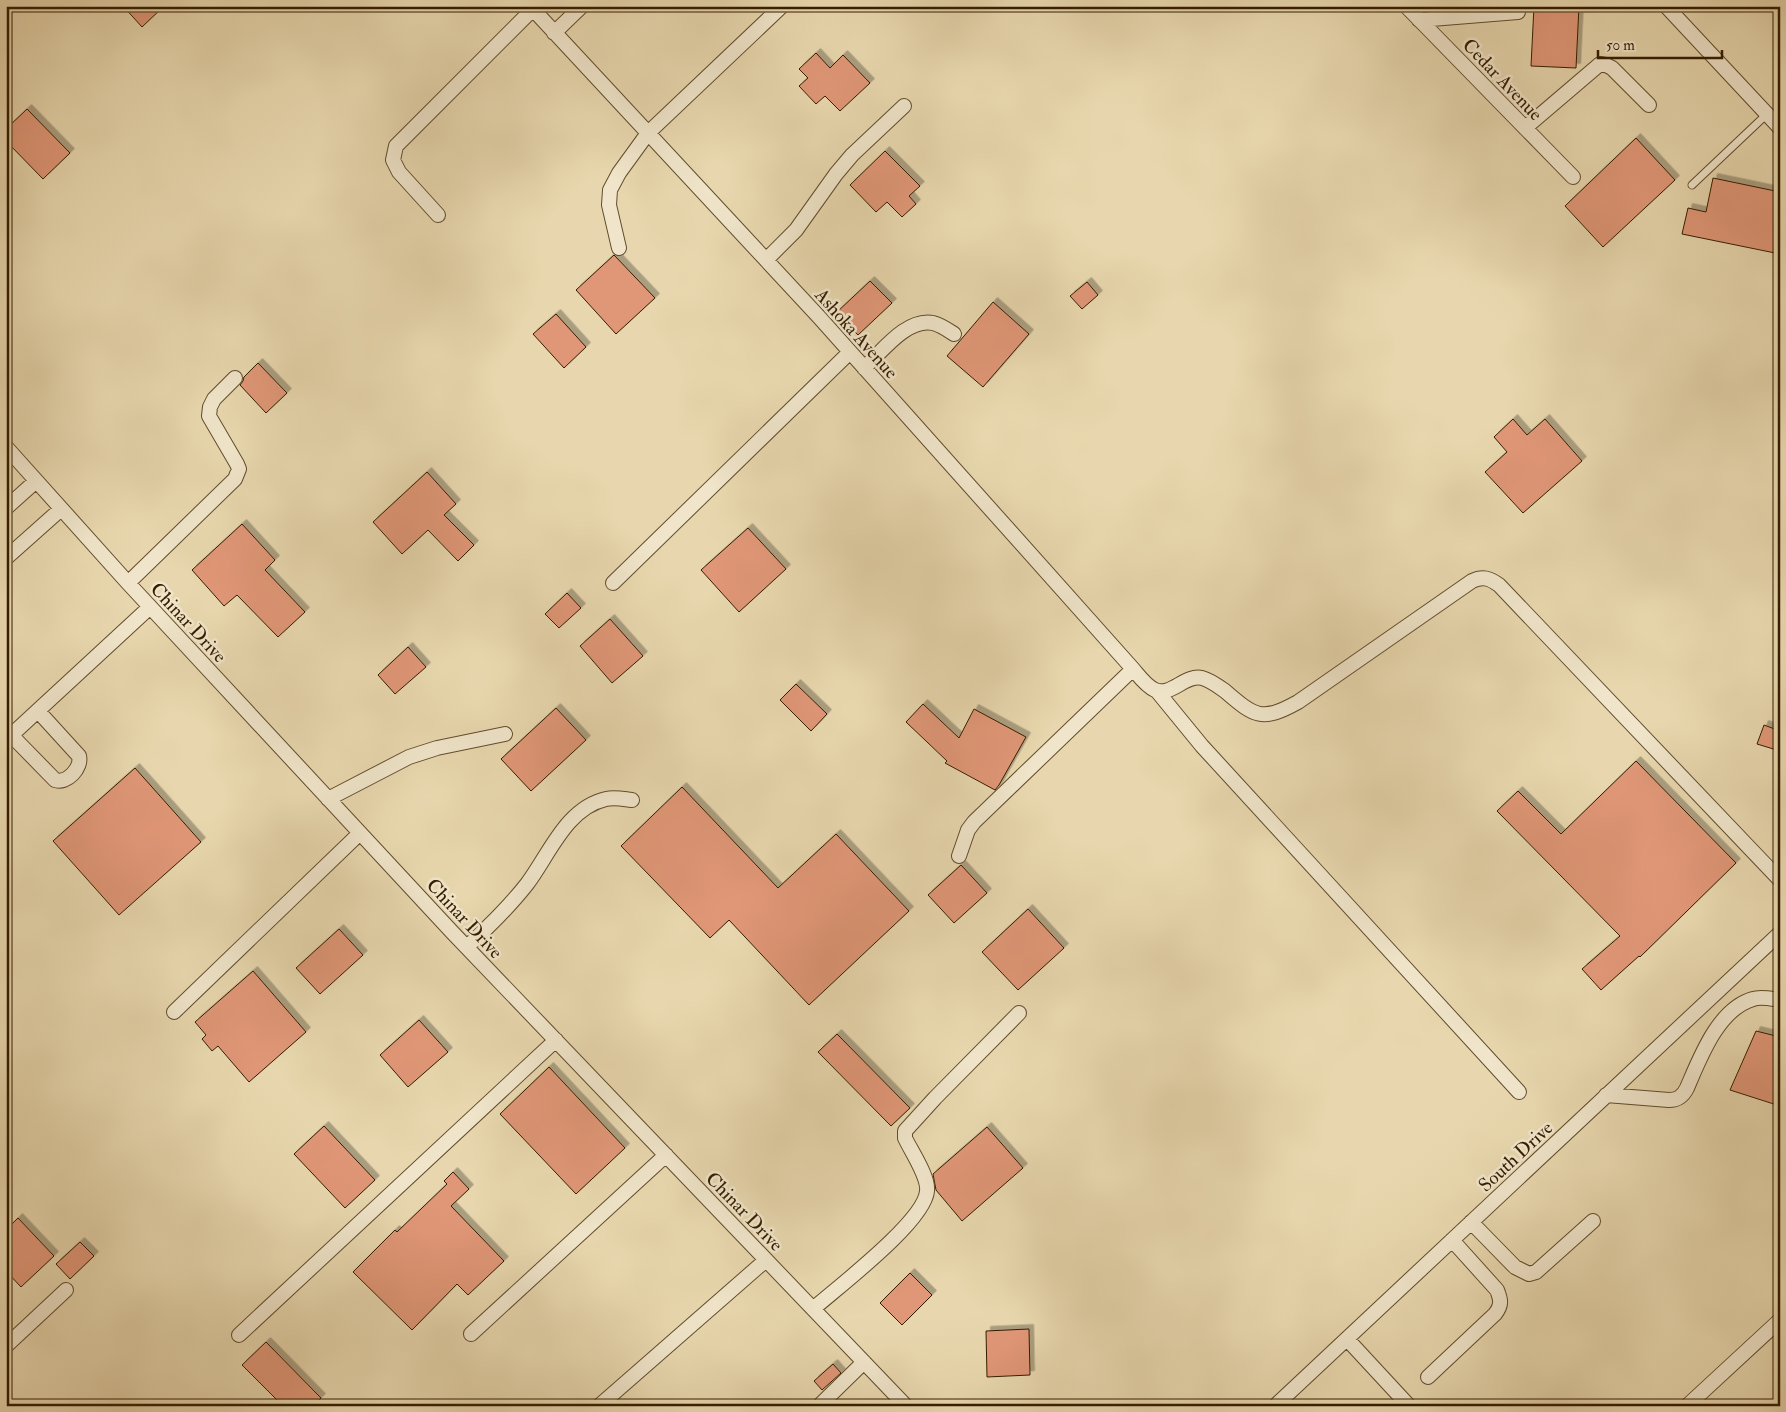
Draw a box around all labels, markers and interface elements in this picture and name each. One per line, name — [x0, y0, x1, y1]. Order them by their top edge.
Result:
scale bar — [1598, 28, 1722, 60]
street label: Cedar Avenue — [1457, 34, 1547, 126]
text: 50 m — [1606, 36, 1635, 55]
street label: Ashoka Avenue — [809, 283, 903, 384]
street label: Chinar Drive — [145, 578, 232, 668]
street label: Chinar Drive — [421, 874, 508, 964]
street label: South Drive — [1473, 1116, 1558, 1197]
street label: Chinar Drive — [701, 1167, 788, 1256]

